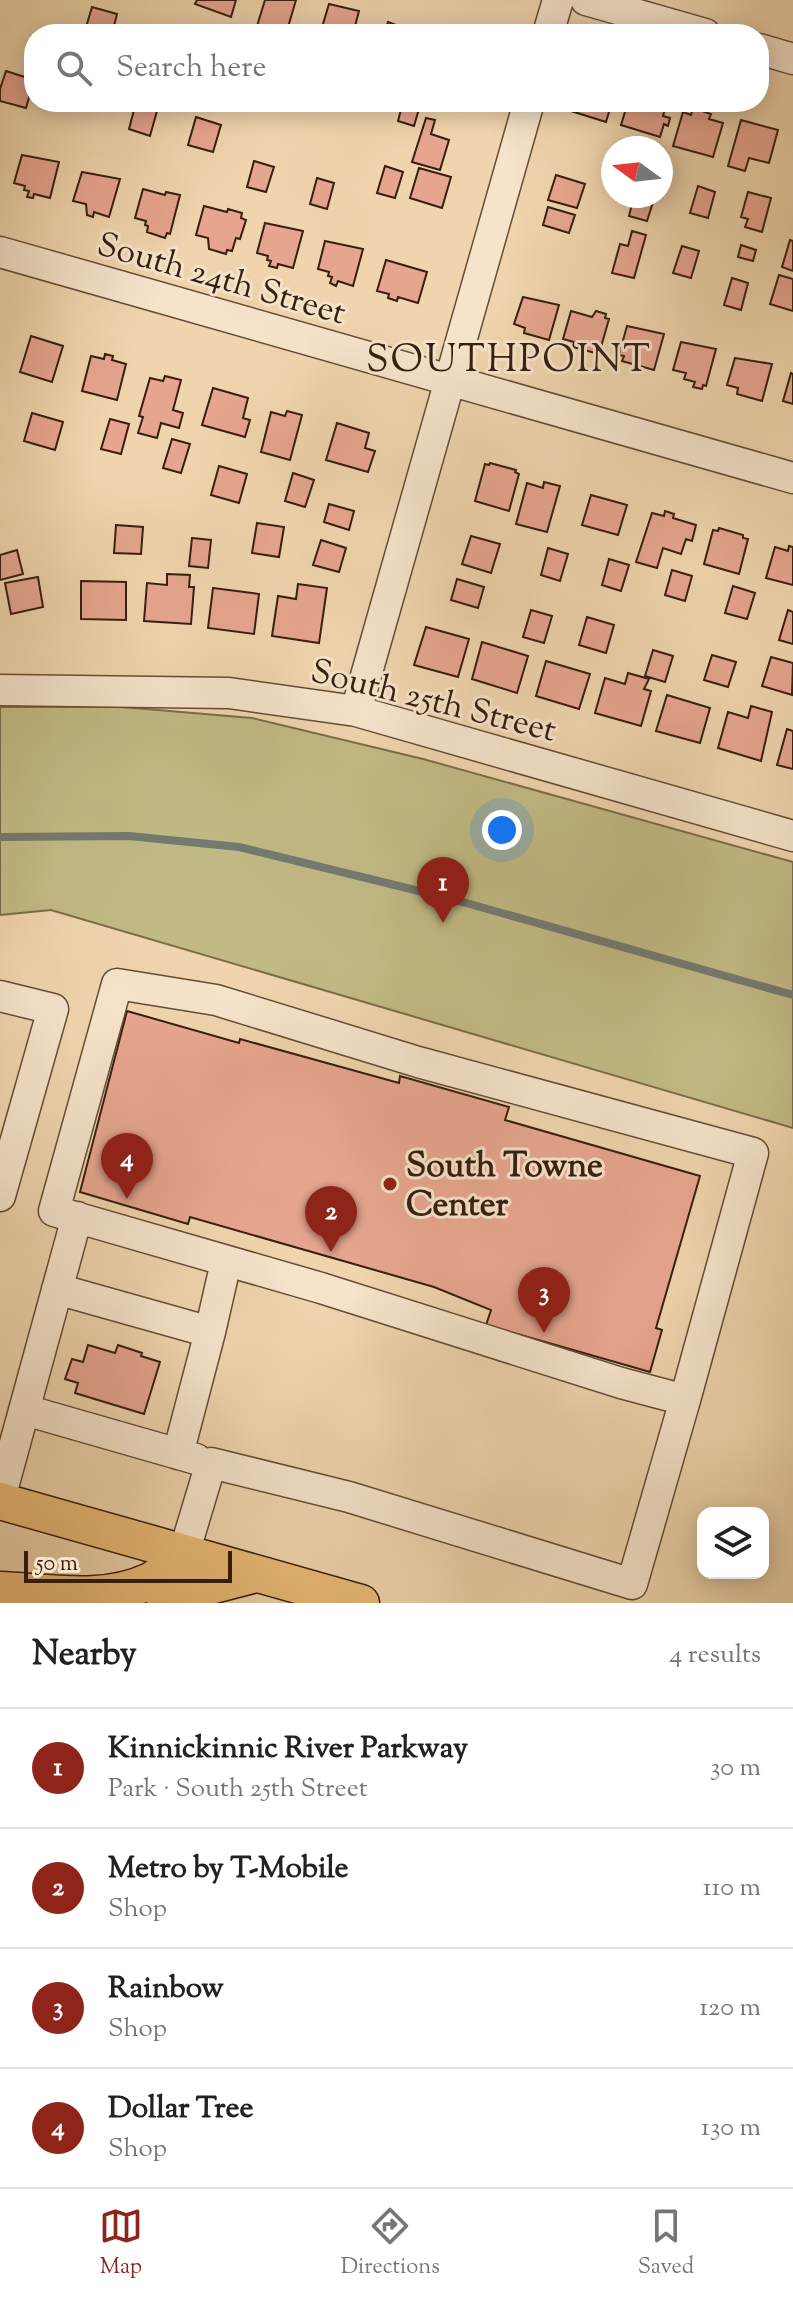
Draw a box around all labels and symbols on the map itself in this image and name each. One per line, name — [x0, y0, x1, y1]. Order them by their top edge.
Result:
north arrow — [601, 136, 673, 208]
street label: South 24th Street — [91, 221, 351, 339]
district label: SOUTHPOINT — [366, 335, 652, 389]
street label: South 25th Street — [305, 648, 561, 757]
your location — [482, 810, 522, 850]
pin: 1 — [417, 857, 469, 923]
pin: 4 — [101, 1133, 153, 1199]
place label: South Towne Center — [406, 1143, 603, 1231]
marker: South Towne Center — [381, 1175, 399, 1193]
pin: 2 — [305, 1186, 357, 1252]
pin: 3 — [518, 1267, 570, 1333]
scale bar — [24, 1547, 232, 1583]

